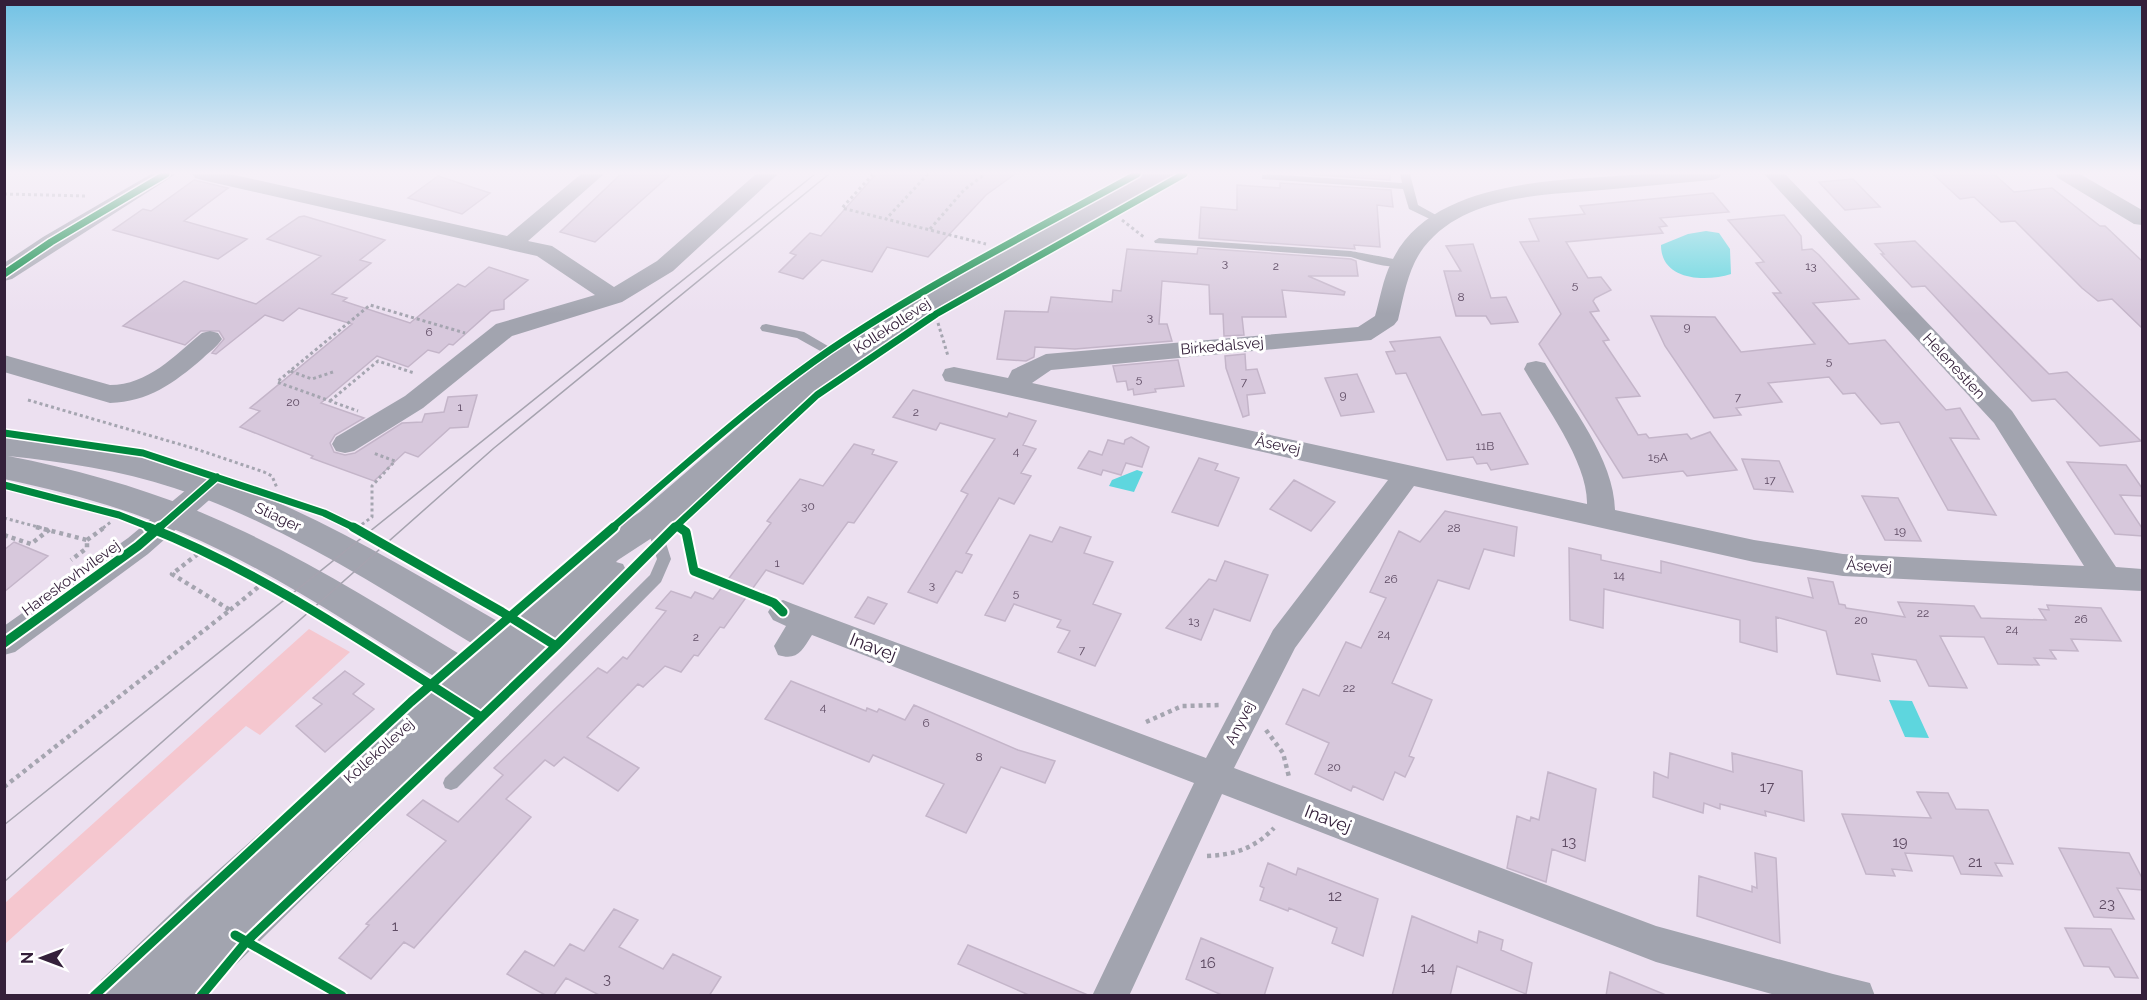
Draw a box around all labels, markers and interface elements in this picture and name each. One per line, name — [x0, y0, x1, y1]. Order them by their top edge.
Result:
house number: 3 — [1222, 256, 1228, 270]
house number: 2 — [1273, 259, 1279, 273]
house number: 13 — [1805, 259, 1817, 273]
house number: 5 — [1572, 278, 1579, 292]
house number: 8 — [1457, 290, 1465, 304]
street label: Kollekollevej — [850, 294, 934, 358]
house number: 3 — [1147, 310, 1153, 324]
house number: 9 — [1683, 320, 1691, 334]
house number: 6 — [425, 325, 433, 339]
street label: Helenestien — [1919, 329, 1989, 403]
street label: Birkedalsvej — [1180, 333, 1264, 359]
house number: 5 — [1826, 354, 1833, 368]
house number: 5 — [1136, 372, 1143, 386]
house number: 7 — [1241, 375, 1248, 389]
house number: 9 — [1339, 388, 1347, 402]
house number: 7 — [1735, 390, 1742, 404]
house number: 20 — [286, 395, 300, 409]
house number: 1 — [457, 400, 463, 414]
house number: 2 — [913, 405, 919, 419]
street label: Åsevej — [1254, 431, 1302, 459]
house number: 11B — [1476, 439, 1494, 453]
house number: 4 — [1013, 444, 1020, 458]
house number: 15A — [1648, 450, 1668, 464]
house number: 17 — [1764, 473, 1776, 487]
street label: Stiager — [252, 499, 305, 536]
house number: 30 — [801, 499, 815, 513]
house number: 28 — [1447, 521, 1461, 535]
house number: 19 — [1894, 524, 1906, 538]
street label: Hareskovhvilevej — [18, 536, 124, 620]
house number: 1 — [774, 556, 780, 570]
street label: Åsevej — [1846, 556, 1892, 576]
house number: 14 — [1613, 568, 1625, 582]
house number: 26 — [1384, 572, 1398, 586]
house number: 3 — [929, 578, 935, 592]
house number: 5 — [1013, 586, 1020, 600]
house number: 22 — [1917, 606, 1929, 620]
house number: 26 — [2074, 612, 2088, 626]
house number: 20 — [1854, 613, 1868, 627]
house number: 13 — [1188, 614, 1200, 628]
house number: 24 — [2006, 622, 2019, 636]
house number: 24 — [1378, 627, 1391, 641]
street label: Inavej — [847, 628, 900, 665]
house number: 2 — [693, 630, 699, 644]
house number: 7 — [1079, 643, 1086, 657]
house number: 22 — [1343, 681, 1355, 695]
street label: Anyvej — [1221, 698, 1259, 748]
house number: 4 — [820, 700, 827, 714]
street label: Kollekollevej — [340, 715, 418, 787]
house number: 6 — [922, 716, 930, 730]
house number: 8 — [975, 750, 983, 764]
house number: 20 — [1327, 760, 1341, 774]
house number: 17 — [1760, 778, 1774, 796]
street label: Inavej — [1302, 800, 1355, 837]
house number: 13 — [1562, 833, 1576, 851]
house number: 19 — [1892, 833, 1908, 851]
house number: 21 — [1968, 853, 1983, 871]
house number: 12 — [1328, 887, 1342, 905]
house number: 23 — [2099, 895, 2115, 913]
house number: 1 — [392, 917, 399, 935]
north arrow — [12, 928, 72, 988]
text: N — [18, 952, 37, 964]
house number: 16 — [1200, 954, 1216, 972]
house number: 14 — [1421, 959, 1435, 977]
house number: 3 — [603, 970, 611, 988]

